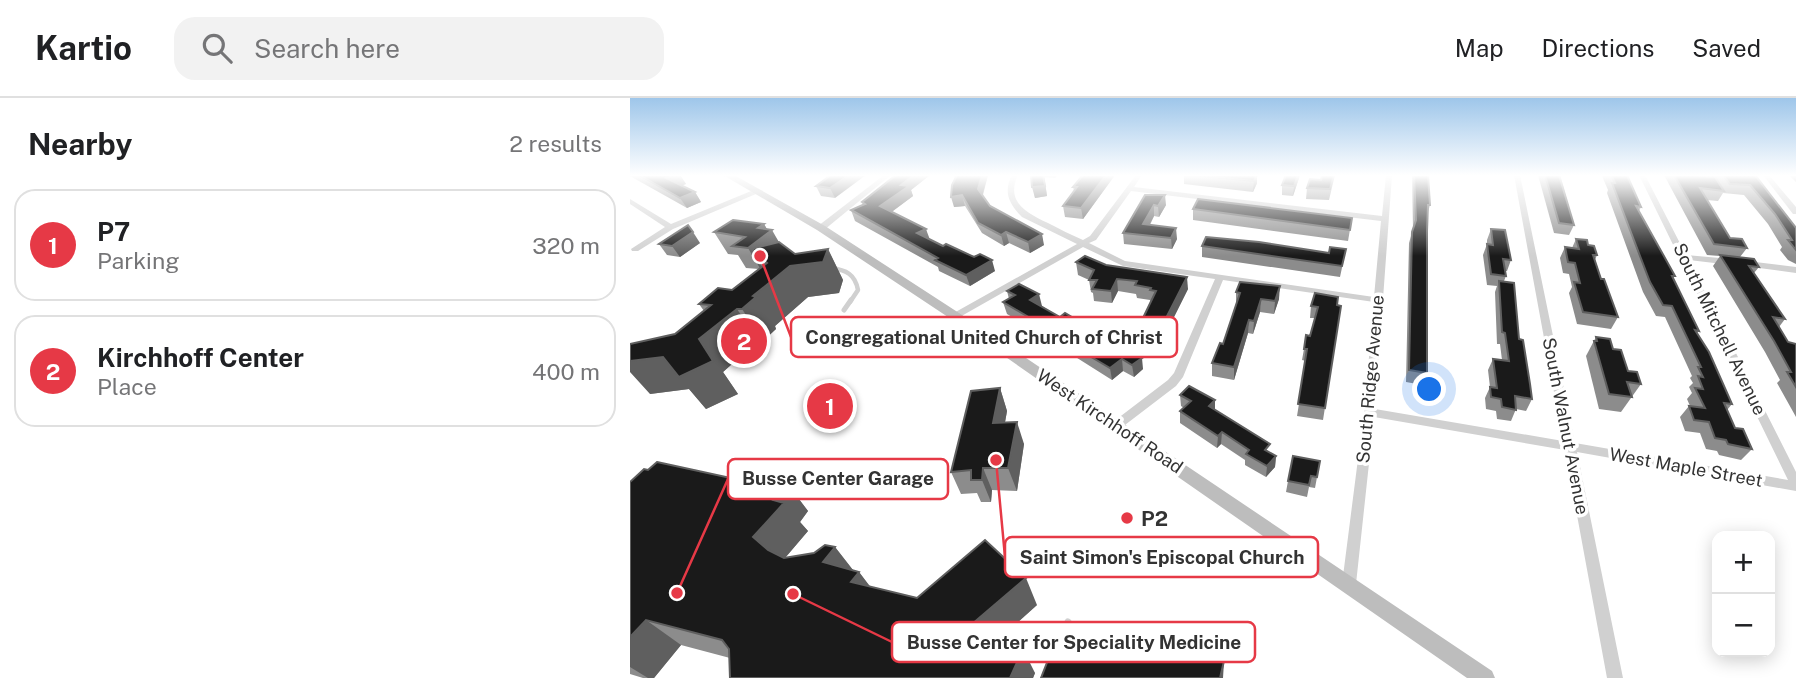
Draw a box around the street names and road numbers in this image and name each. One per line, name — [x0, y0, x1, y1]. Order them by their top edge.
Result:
street label: South Mitchell Avenue — [1669, 240, 1771, 418]
street label: South Ridge Avenue — [1352, 294, 1388, 464]
street label: South Walnut Avenue — [1539, 336, 1593, 516]
street label: West Kirchhoff Road — [1033, 364, 1187, 478]
street label: West Maple Street — [1608, 443, 1764, 491]

